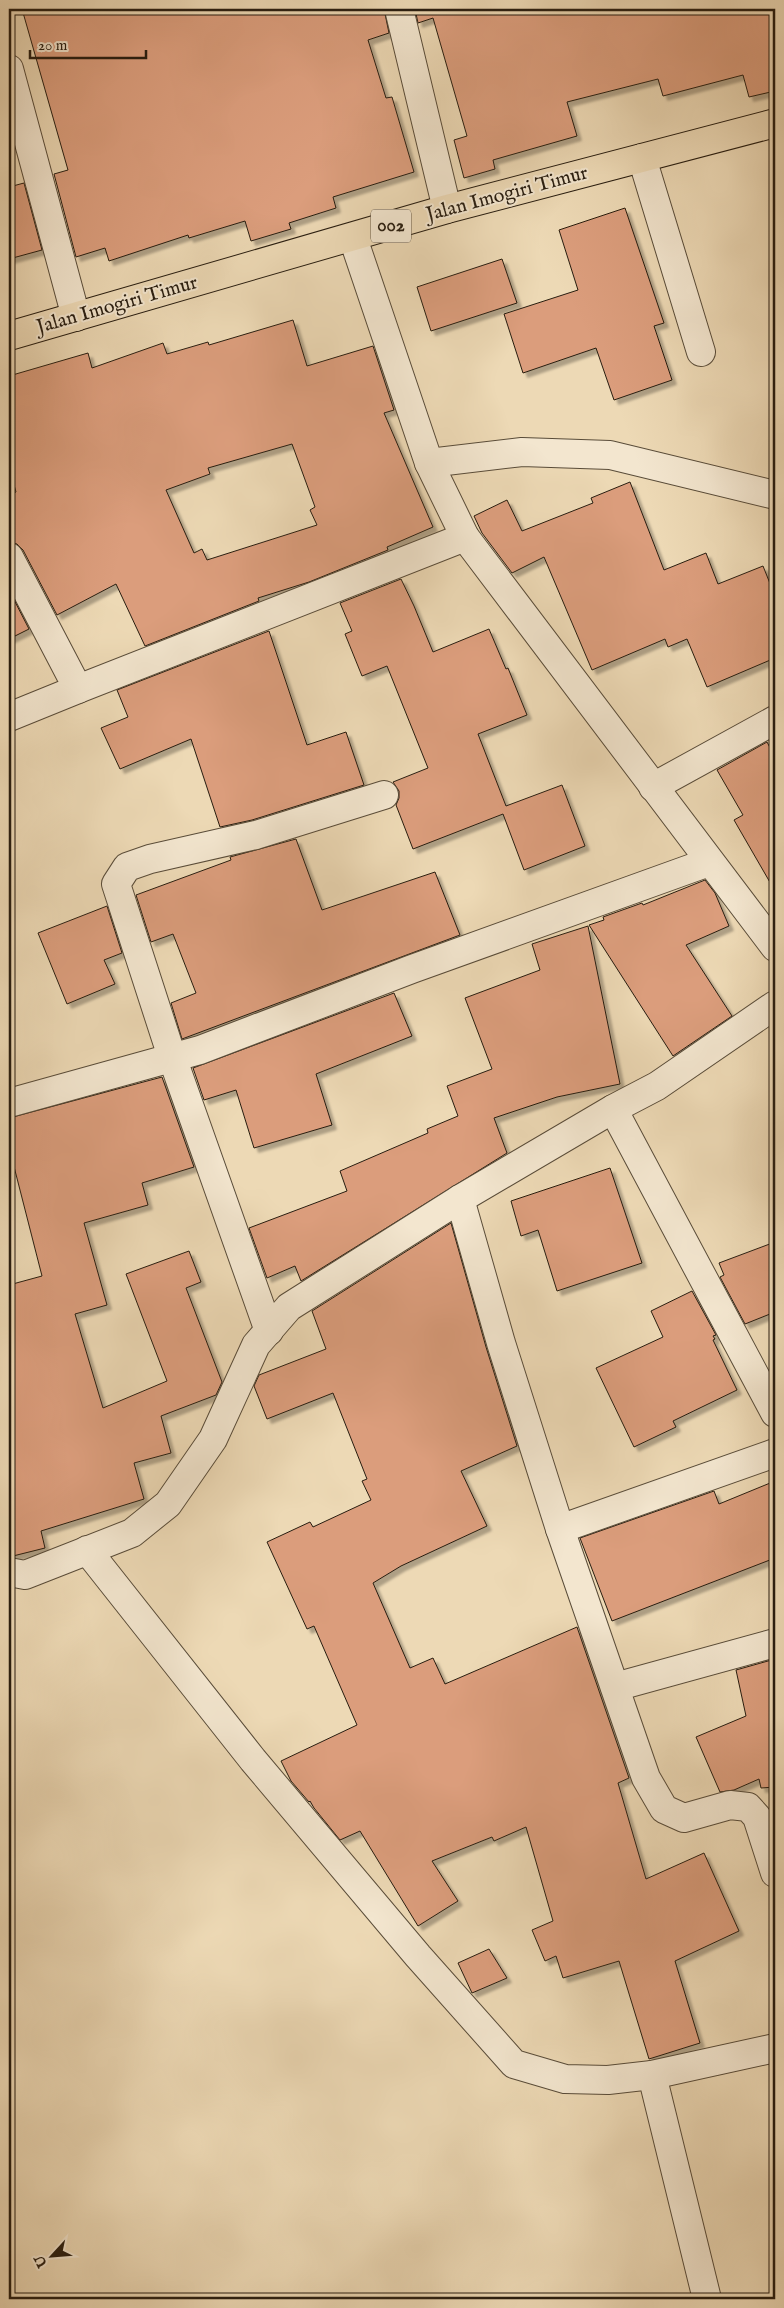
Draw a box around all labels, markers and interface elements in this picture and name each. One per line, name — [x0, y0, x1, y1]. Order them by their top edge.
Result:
scale bar — [30, 28, 146, 60]
text: 20 m — [38, 36, 68, 55]
street label: Jalan Imogiri Timur — [421, 160, 591, 228]
road number: 002 — [371, 210, 411, 242]
street label: Jalan Imogiri Timur — [32, 270, 201, 340]
north arrow — [28, 2230, 78, 2280]
text: U — [30, 2251, 52, 2271]

